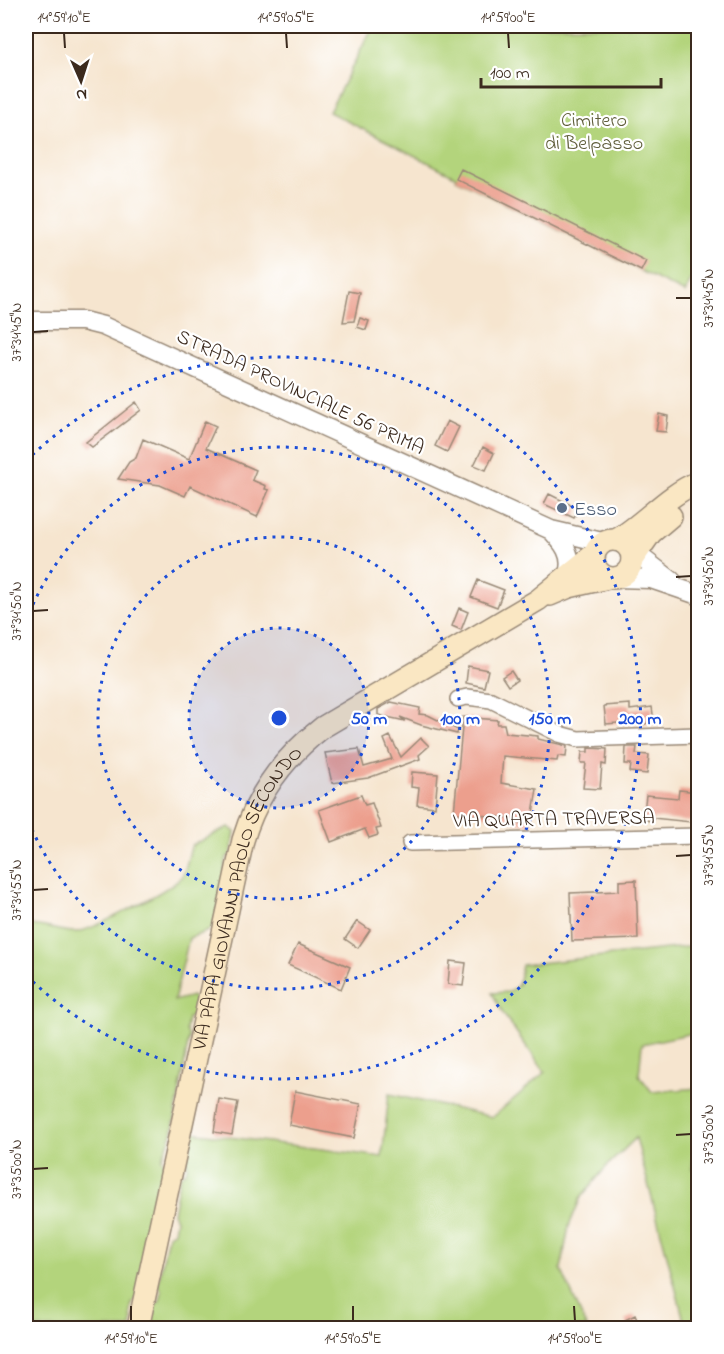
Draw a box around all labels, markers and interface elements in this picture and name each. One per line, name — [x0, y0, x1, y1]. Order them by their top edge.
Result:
text: 14°59'10"E — [37, 7, 91, 29]
text: 14°59'05"E — [257, 7, 315, 29]
text: 14°59'00"E — [480, 7, 536, 29]
north arrow — [51, 51, 111, 111]
scale bar — [481, 51, 661, 89]
text: 100 m — [490, 61, 530, 87]
text: N — [75, 82, 88, 106]
park label: Cimitero di Belpasso — [545, 107, 643, 159]
text: 37°34'45"N — [698, 269, 720, 327]
text: 37°34'45"N — [6, 303, 28, 361]
street label: STRADA PROVINCIALE 56 PRIMA — [171, 323, 429, 464]
place label: Esso — [574, 496, 617, 525]
marker: Esso — [555, 501, 569, 515]
text: 37°34'50"N — [698, 546, 720, 606]
text: 37°34'50"N — [6, 581, 28, 641]
text: 50 m — [351, 707, 387, 733]
text: 100 m — [440, 707, 480, 733]
text: 150 m — [529, 707, 571, 733]
text: 200 m — [618, 707, 662, 733]
centre of rings — [269, 708, 289, 728]
street label: VIA PAPA GIOVANNI PAOLO SECONDO — [186, 740, 310, 1054]
street label: VIA QUARTA TRAVERSA — [452, 804, 655, 837]
text: 37°34'55"N — [698, 824, 720, 886]
text: 37°34'55"N — [6, 859, 28, 921]
text: 37°35'00"N — [698, 1104, 720, 1164]
text: 37°35'00"N — [6, 1139, 28, 1199]
text: 14°59'10"E — [104, 1328, 158, 1350]
text: 14°59'05"E — [324, 1328, 382, 1350]
text: 14°59'00"E — [547, 1328, 603, 1350]

